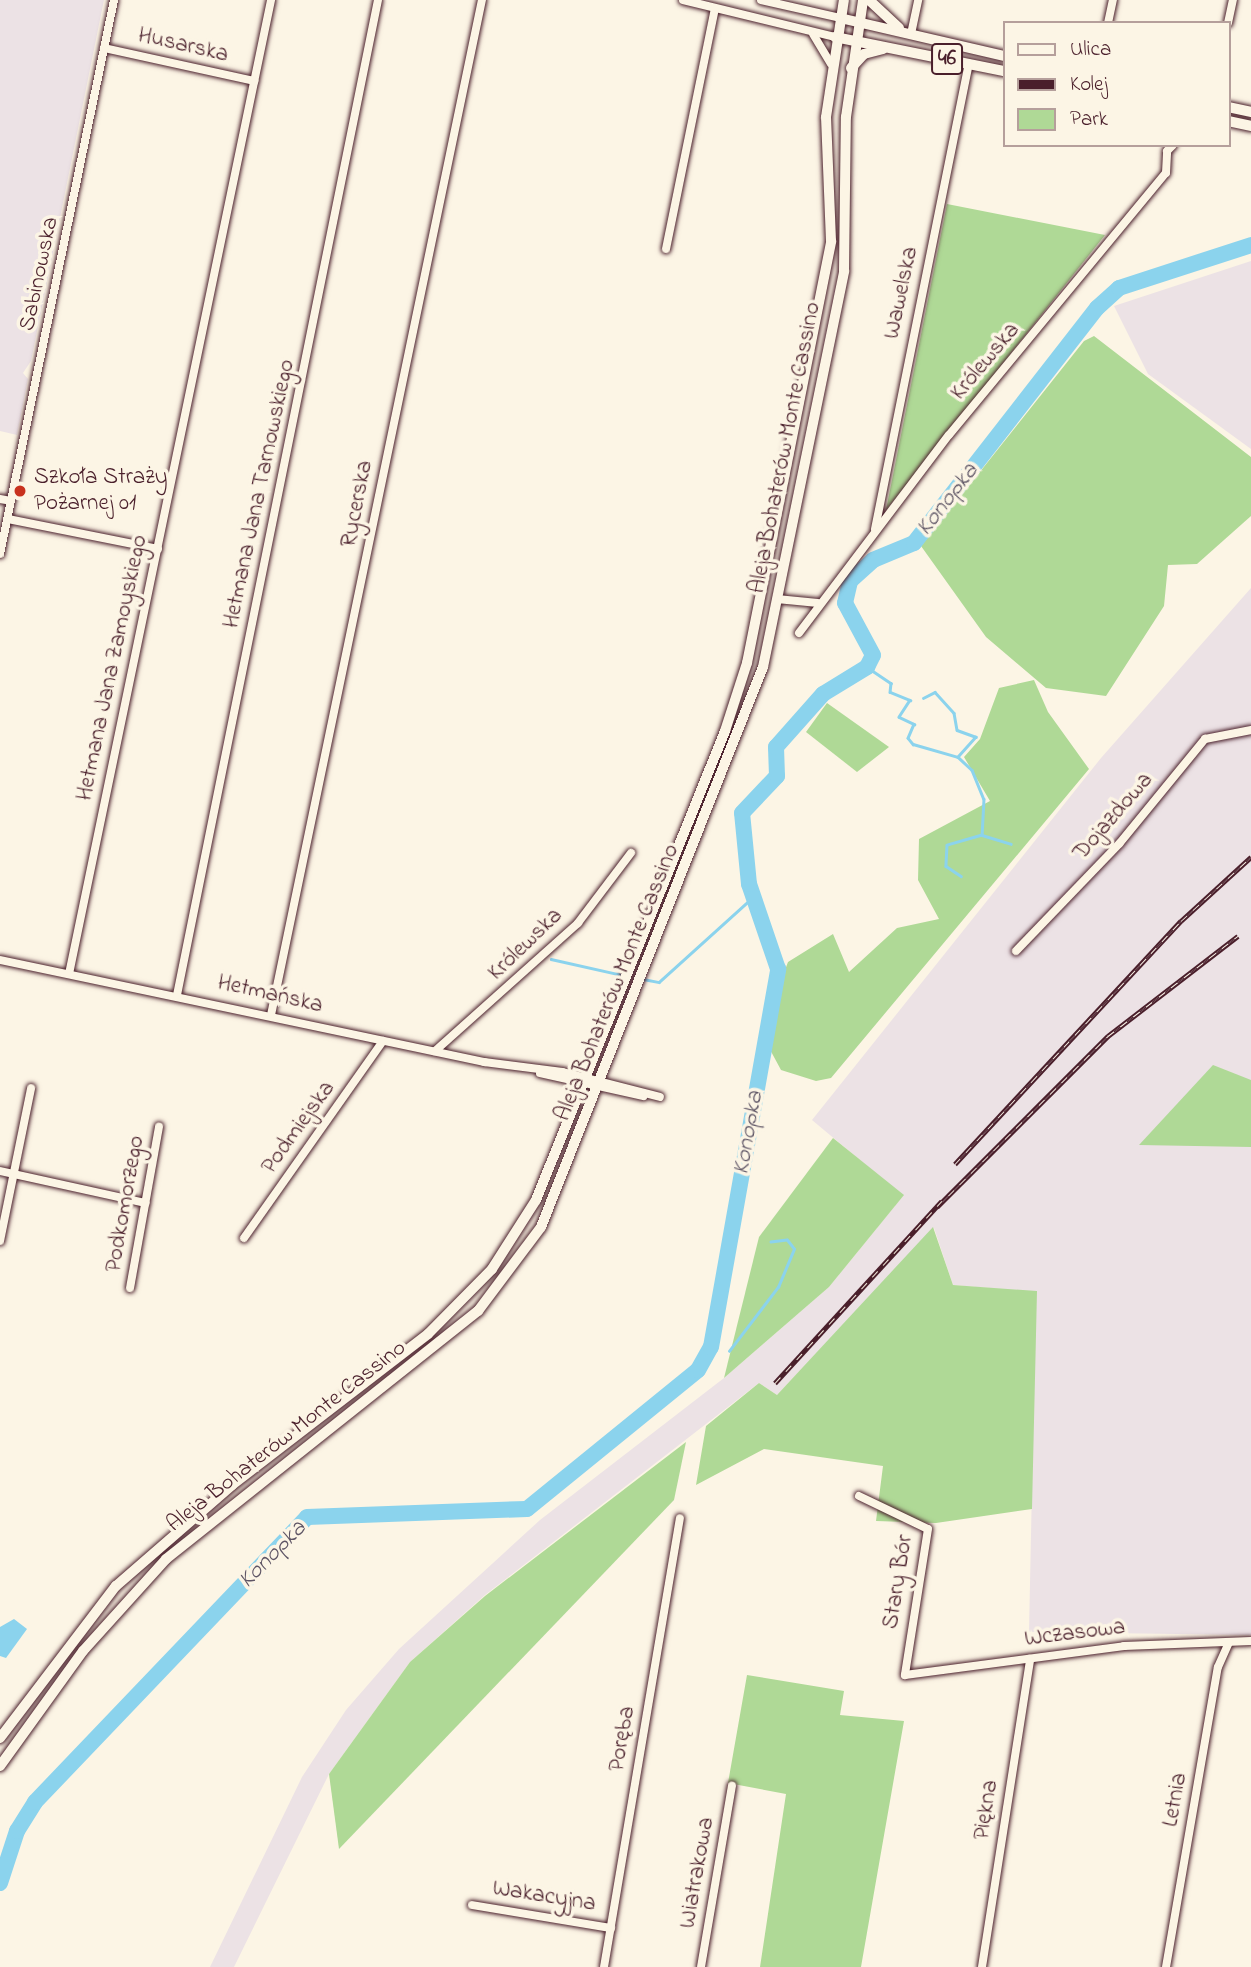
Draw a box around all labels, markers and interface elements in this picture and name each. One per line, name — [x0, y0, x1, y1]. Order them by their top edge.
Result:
legend — [1002, 21, 1230, 147]
street label: Husarska — [135, 22, 231, 70]
text: Ulica — [1070, 35, 1111, 65]
road number: 46 — [930, 42, 964, 76]
text: Kolej — [1070, 70, 1108, 100]
text: Park — [1070, 105, 1108, 135]
street label: Sabinowska — [14, 214, 66, 334]
street label: Wawelska — [879, 244, 925, 342]
street label: Aleja Bohaterów Monte Cassino — [744, 300, 828, 596]
street label: Królewska — [946, 318, 1026, 406]
street label: Hetmana Jana Tarnowskiego — [218, 357, 302, 631]
street label: Rycerska — [336, 458, 380, 550]
water label: Konopka — [911, 458, 985, 542]
place label: Szkoła Straży Pożarnej 01 — [34, 464, 168, 518]
marker: Szkoła Straży Pożarnej 01 — [12, 483, 28, 499]
street label: Hetmana Jana Zamoyskiego — [71, 533, 155, 803]
street label: Dojazdowa — [1068, 767, 1160, 867]
street label: Aleja Bohaterów Monte Cassino — [550, 841, 686, 1125]
street label: Królewska — [483, 903, 569, 987]
street label: Hetmańska — [215, 969, 325, 1021]
street label: Podmiejska — [256, 1076, 342, 1180]
water label: Konopka — [728, 1089, 770, 1177]
street label: Podkomorzego — [100, 1134, 152, 1274]
street label: Aleja Bohaterów Monte Cassino — [162, 1335, 412, 1539]
water label: Konopka — [233, 1515, 313, 1595]
street label: Stary Bór — [878, 1533, 920, 1631]
street label: Wczasowa — [1023, 1614, 1127, 1654]
street label: Poręba — [604, 1704, 642, 1774]
street label: Letnia — [1158, 1771, 1194, 1829]
street label: Piękna — [969, 1778, 1005, 1842]
street label: Wiatrakowa — [675, 1815, 721, 1931]
street label: Wakacyjna — [490, 1875, 598, 1919]

